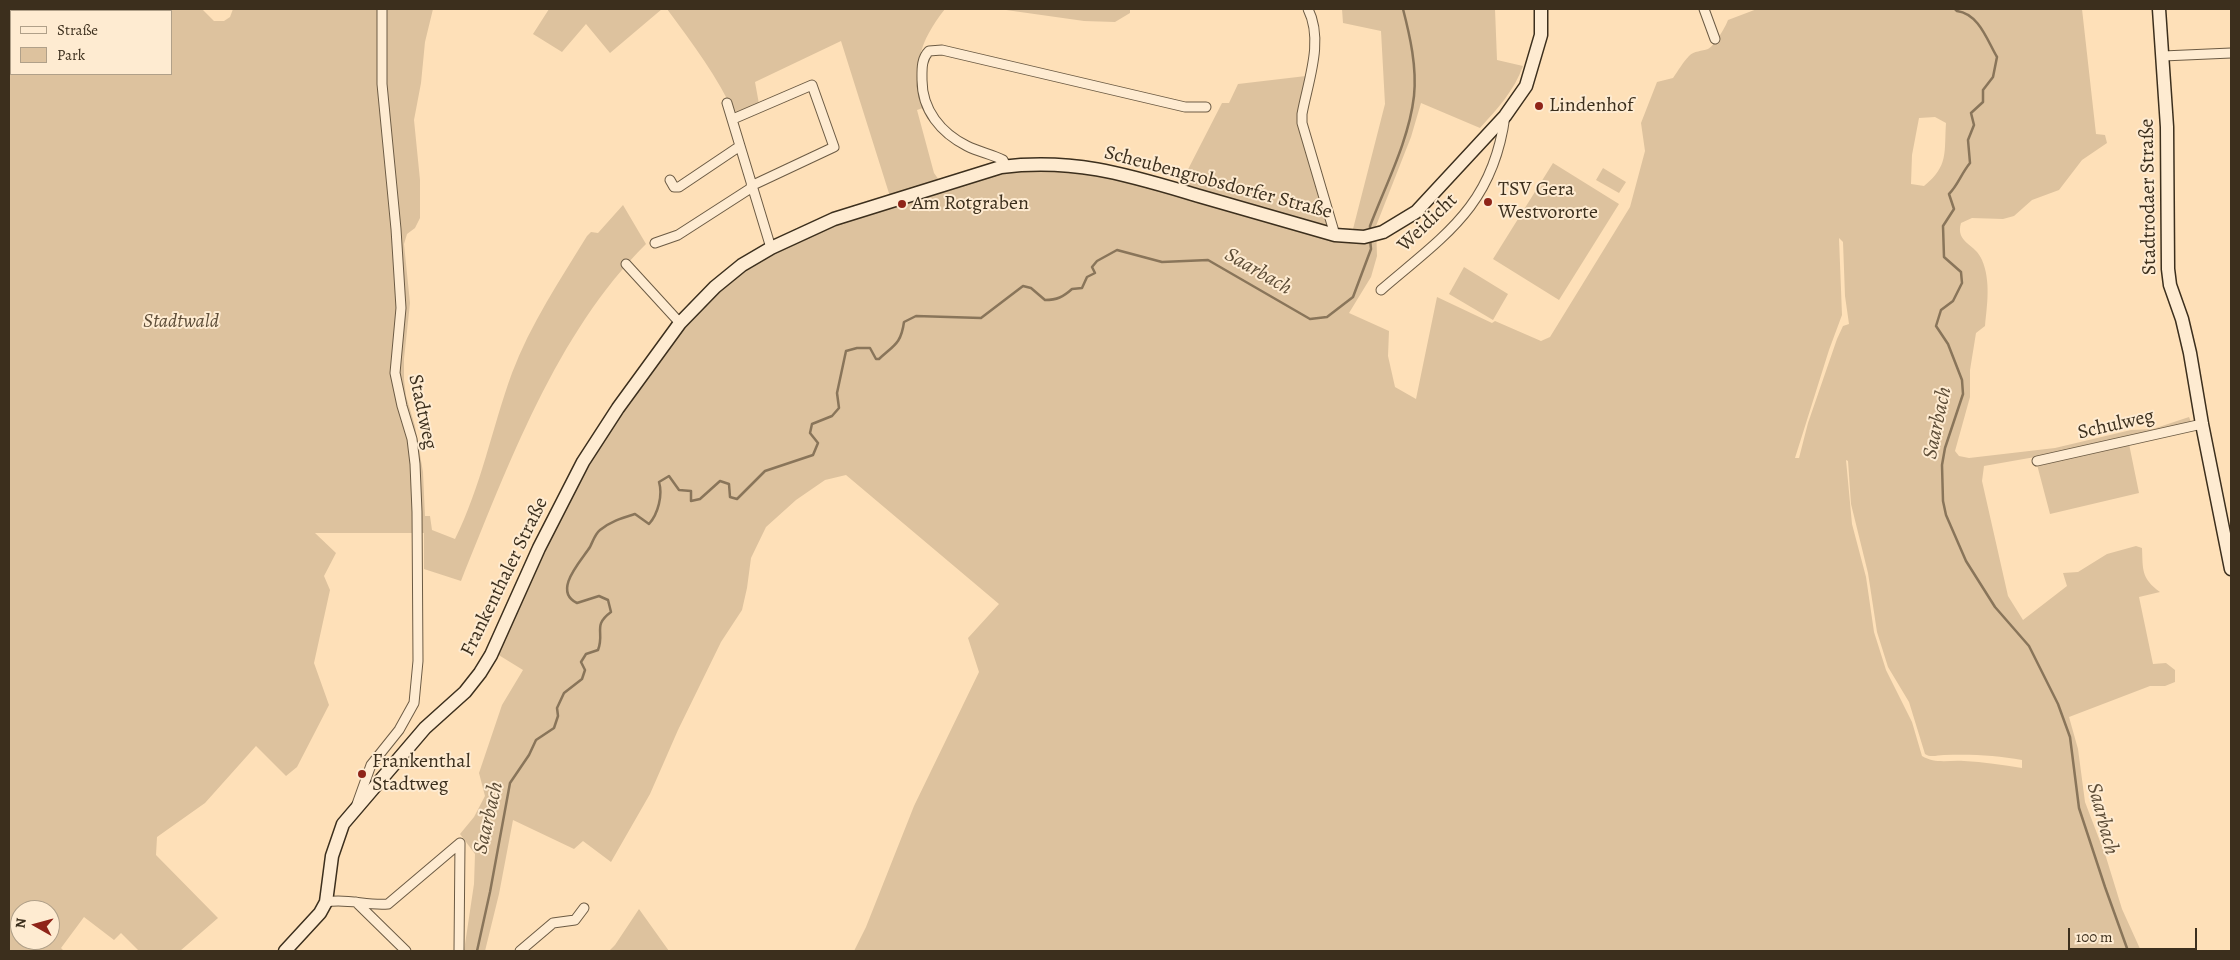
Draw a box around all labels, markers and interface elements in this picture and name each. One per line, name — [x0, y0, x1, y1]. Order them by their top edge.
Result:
legend — [10, 10, 172, 75]
text: Straße — [57, 20, 98, 40]
text: Park — [57, 45, 85, 65]
place label: Lindenhof — [1549, 94, 1634, 118]
marker: Lindenhof — [1533, 100, 1545, 112]
street label: Stadtrodaer Straße — [2136, 118, 2162, 276]
street label: Scheubengrobsdorfer Straße — [1101, 141, 1335, 225]
place label: TSV Gera Westvororte — [1498, 178, 1598, 225]
street label: Weidicht — [1393, 189, 1463, 257]
place label: Am Rotgraben — [912, 192, 1029, 216]
marker: TSV Gera Westvororte — [1482, 196, 1494, 208]
marker: Am Rotgraben — [896, 198, 908, 210]
water label: Saarbach — [1220, 243, 1296, 301]
park label: Stadtwald — [143, 310, 219, 334]
street label: Stadtweg — [402, 372, 442, 452]
water label: Saarbach — [1918, 384, 1958, 462]
street label: Schulweg — [2075, 405, 2157, 445]
street label: Frankenthaler Straße — [456, 494, 554, 660]
place label: Frankenthal Stadtweg — [372, 750, 471, 797]
marker: Frankenthal Stadtweg — [356, 768, 368, 780]
water label: Saarbach — [468, 779, 510, 857]
water label: Saarbach — [2080, 780, 2124, 858]
north arrow — [10, 900, 60, 950]
text: N — [11, 917, 31, 929]
scale bar — [2070, 918, 2199, 950]
text: 100 m — [2076, 927, 2113, 947]

